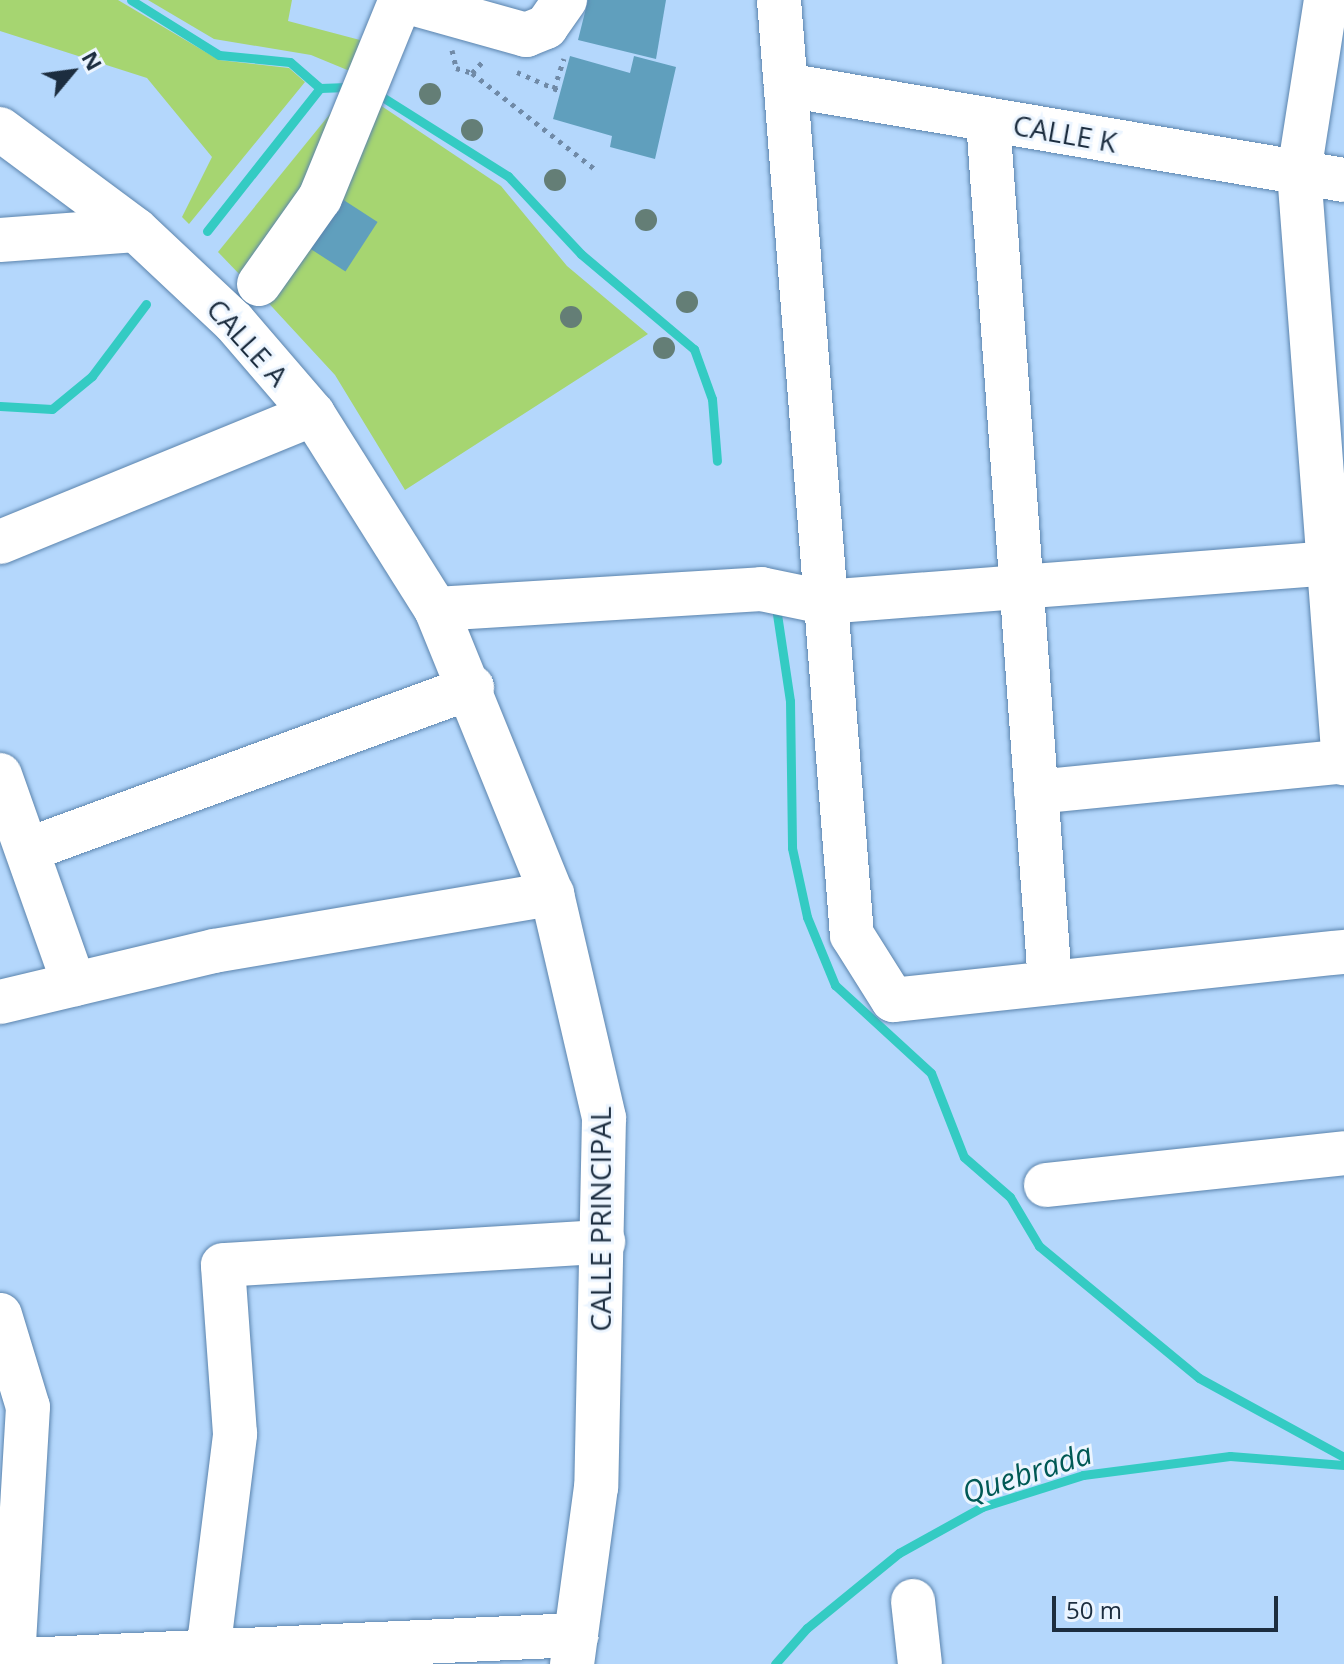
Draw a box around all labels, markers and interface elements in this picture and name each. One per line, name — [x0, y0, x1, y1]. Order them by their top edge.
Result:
north arrow — [32, 32, 112, 112]
text: N — [76, 45, 110, 75]
street label: CALLE K — [1011, 107, 1119, 159]
street label: CALLE A — [200, 292, 296, 392]
street label: CALLE PRINCIPAL — [583, 1106, 617, 1332]
water label: Quebrada — [958, 1435, 1096, 1511]
scale bar — [1056, 1580, 1282, 1630]
text: 50 m — [1066, 1593, 1122, 1626]

